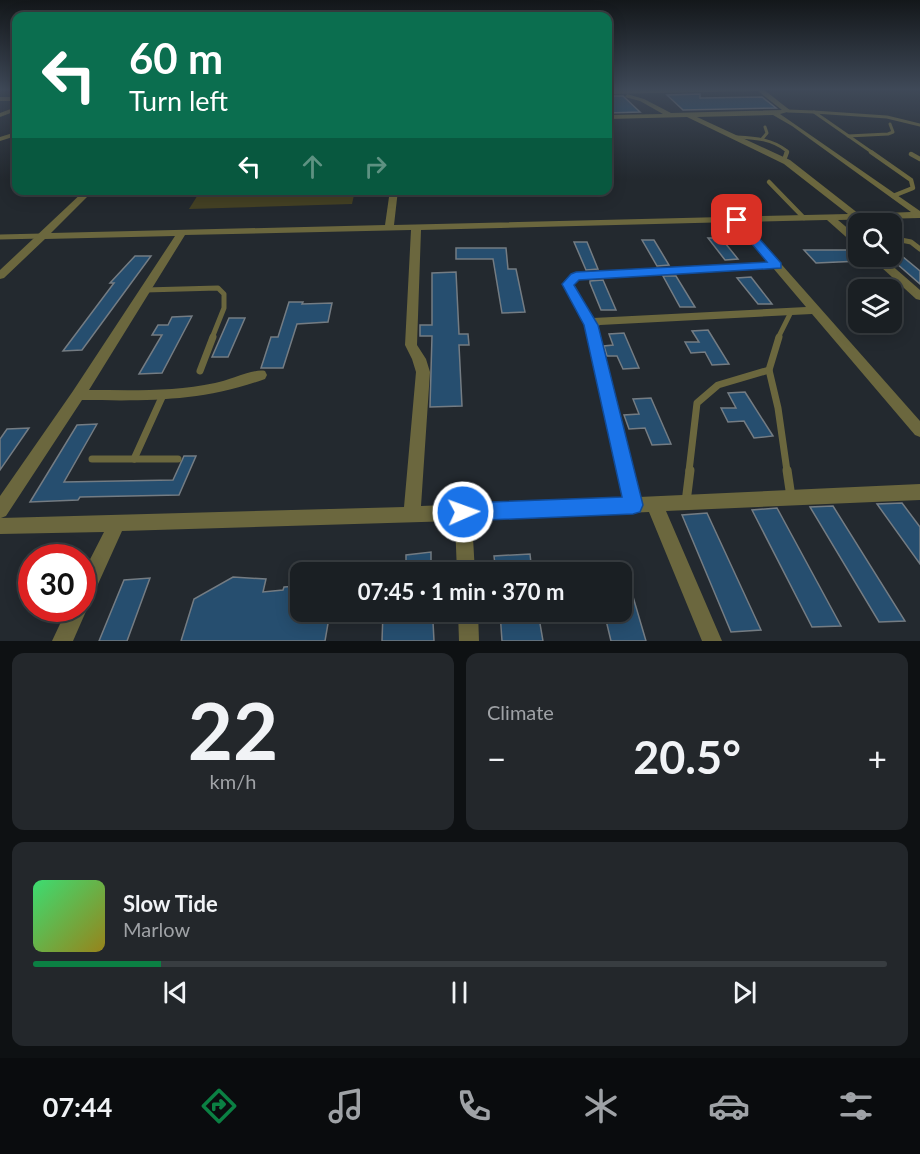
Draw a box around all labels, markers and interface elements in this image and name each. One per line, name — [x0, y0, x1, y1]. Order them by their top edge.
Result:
text: 60 m — [129, 33, 223, 83]
icon: left — [30, 36, 108, 114]
text: Turn left — [129, 84, 228, 117]
icon: left — [233, 150, 266, 183]
icon: ahead — [296, 150, 329, 183]
icon: right — [359, 150, 392, 183]
pin — [711, 194, 762, 245]
icon: arrive — [720, 203, 753, 236]
map controls — [848, 213, 902, 333]
button: search — [848, 213, 902, 267]
button: layers — [848, 279, 902, 333]
position arrow — [431, 480, 495, 544]
speed limit sign: 30 — [18, 544, 96, 622]
text: 07:45 · 1 min · 370 m — [358, 578, 564, 605]
text: 22 — [188, 683, 278, 777]
text: Climate — [487, 700, 554, 724]
text: 20.5° — [633, 730, 741, 784]
text: − — [487, 738, 506, 778]
text: + — [868, 738, 887, 778]
text: km/h — [210, 769, 256, 793]
text: Slow Tide — [123, 890, 218, 917]
text: Marlow — [123, 917, 190, 941]
icon: previous — [159, 976, 192, 1009]
icon: pause — [443, 976, 476, 1009]
icon: next — [728, 976, 761, 1009]
icon: directions — [198, 1085, 240, 1127]
icon: music — [325, 1085, 367, 1127]
icon: phone — [453, 1085, 495, 1127]
icon: climate — [580, 1085, 622, 1127]
icon: car — [708, 1085, 750, 1127]
icon: filters — [835, 1085, 877, 1127]
text: 07:44 — [43, 1090, 112, 1123]

